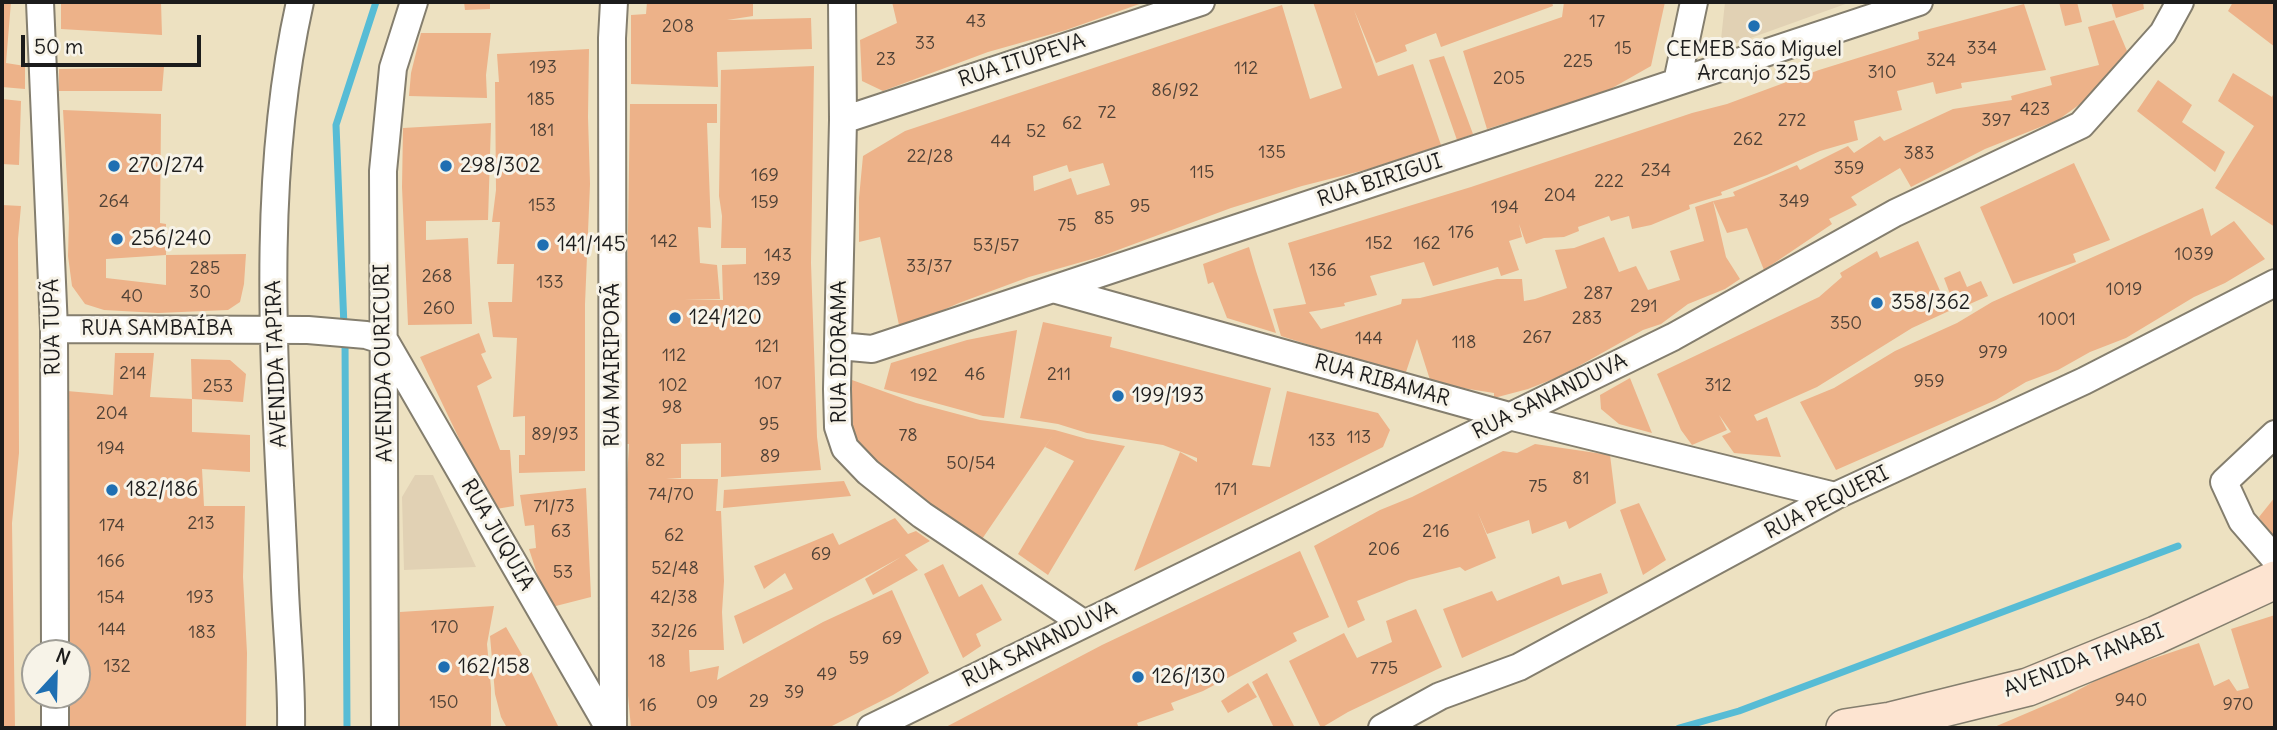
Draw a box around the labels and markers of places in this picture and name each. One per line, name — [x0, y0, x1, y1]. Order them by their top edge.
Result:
marker: CEMEB São Miguel Arcanjo 325 — [1746, 18, 1762, 34]
place label: CEMEB São Miguel Arcanjo 325 — [1666, 37, 1842, 87]
place label: 270/274 — [128, 153, 204, 179]
place label: 298/302 — [460, 153, 541, 179]
marker: 270/274 — [106, 158, 122, 174]
marker: 298/302 — [438, 158, 454, 174]
place label: 256/240 — [131, 226, 211, 252]
marker: 256/240 — [109, 231, 125, 247]
place label: 141/145 — [557, 232, 626, 258]
marker: 141/145 — [535, 237, 551, 253]
place label: 358/362 — [1891, 290, 1970, 316]
marker: 358/362 — [1869, 295, 1885, 311]
place label: 124/120 — [689, 305, 762, 331]
marker: 124/120 — [667, 310, 683, 326]
place label: 199/193 — [1132, 383, 1204, 409]
marker: 199/193 — [1110, 388, 1126, 404]
place label: 182/186 — [126, 477, 198, 503]
marker: 182/186 — [104, 482, 120, 498]
place label: 162/158 — [458, 654, 530, 680]
marker: 162/158 — [436, 659, 452, 675]
place label: 126/130 — [1152, 664, 1226, 690]
marker: 126/130 — [1130, 669, 1146, 685]

